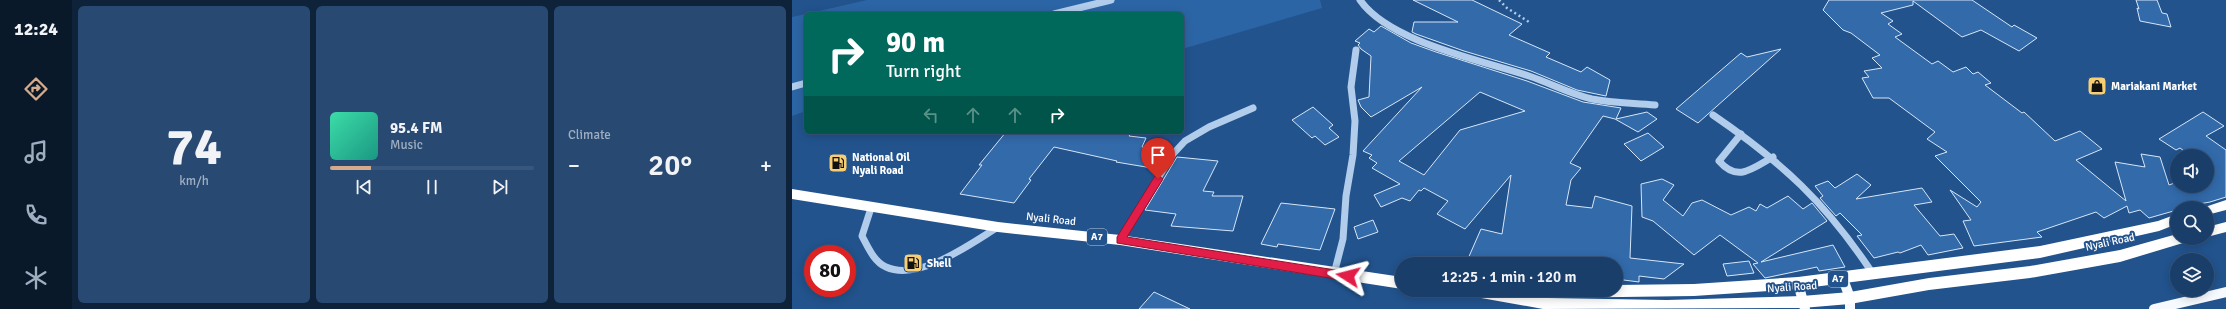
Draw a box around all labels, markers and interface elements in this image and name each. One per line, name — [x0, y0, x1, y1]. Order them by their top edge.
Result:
text: 12:24 — [14, 18, 58, 40]
text: 90 m — [886, 26, 945, 60]
icon: right — [820, 28, 872, 80]
text: Turn right — [886, 60, 961, 82]
icon: directions — [22, 75, 50, 103]
shop icon: Mariakani Market — [2086, 75, 2108, 97]
place label: Mariakani Market — [2111, 80, 2197, 93]
icon: left — [920, 104, 942, 126]
icon: ahead — [962, 104, 984, 126]
icon: ahead — [1004, 104, 1026, 126]
icon: right — [1046, 104, 1068, 126]
text: 74 — [166, 115, 222, 179]
text: 95.4 FM — [390, 119, 442, 137]
text: Climate — [568, 127, 611, 143]
text: Music — [390, 137, 423, 153]
icon: music — [22, 138, 50, 166]
pin — [1141, 138, 1175, 179]
icon: arrive — [1147, 144, 1169, 166]
text: 20° — [648, 147, 692, 184]
map controls — [2170, 149, 2214, 297]
button: sound — [2170, 149, 2214, 193]
place label: National Oil Nyali Road — [852, 151, 911, 177]
text: − — [568, 152, 580, 179]
text: + — [760, 152, 772, 179]
fuel station icon: National Oil Nyali Road — [827, 152, 849, 174]
text: km/h — [179, 173, 209, 189]
icon: previous — [353, 176, 375, 198]
icon: pause — [421, 176, 443, 198]
icon: next — [489, 176, 511, 198]
icon: phone — [22, 201, 50, 229]
button: search — [2170, 201, 2214, 245]
street label: Nyali Road — [1025, 210, 1077, 228]
road number: A7 — [1087, 229, 1107, 245]
street label: Nyali Road — [2084, 230, 2136, 254]
speed limit sign: 80 — [804, 245, 856, 297]
fuel station icon: Shell — [902, 252, 924, 274]
button: layers — [2170, 253, 2214, 297]
position arrow — [1327, 255, 1369, 297]
place label: Shell — [927, 257, 952, 270]
icon: climate — [22, 264, 50, 292]
text: 12:25 · 1 min · 120 m — [1442, 268, 1576, 286]
road number: A7 — [1828, 271, 1848, 287]
street label: Nyali Road — [1767, 279, 1818, 295]

